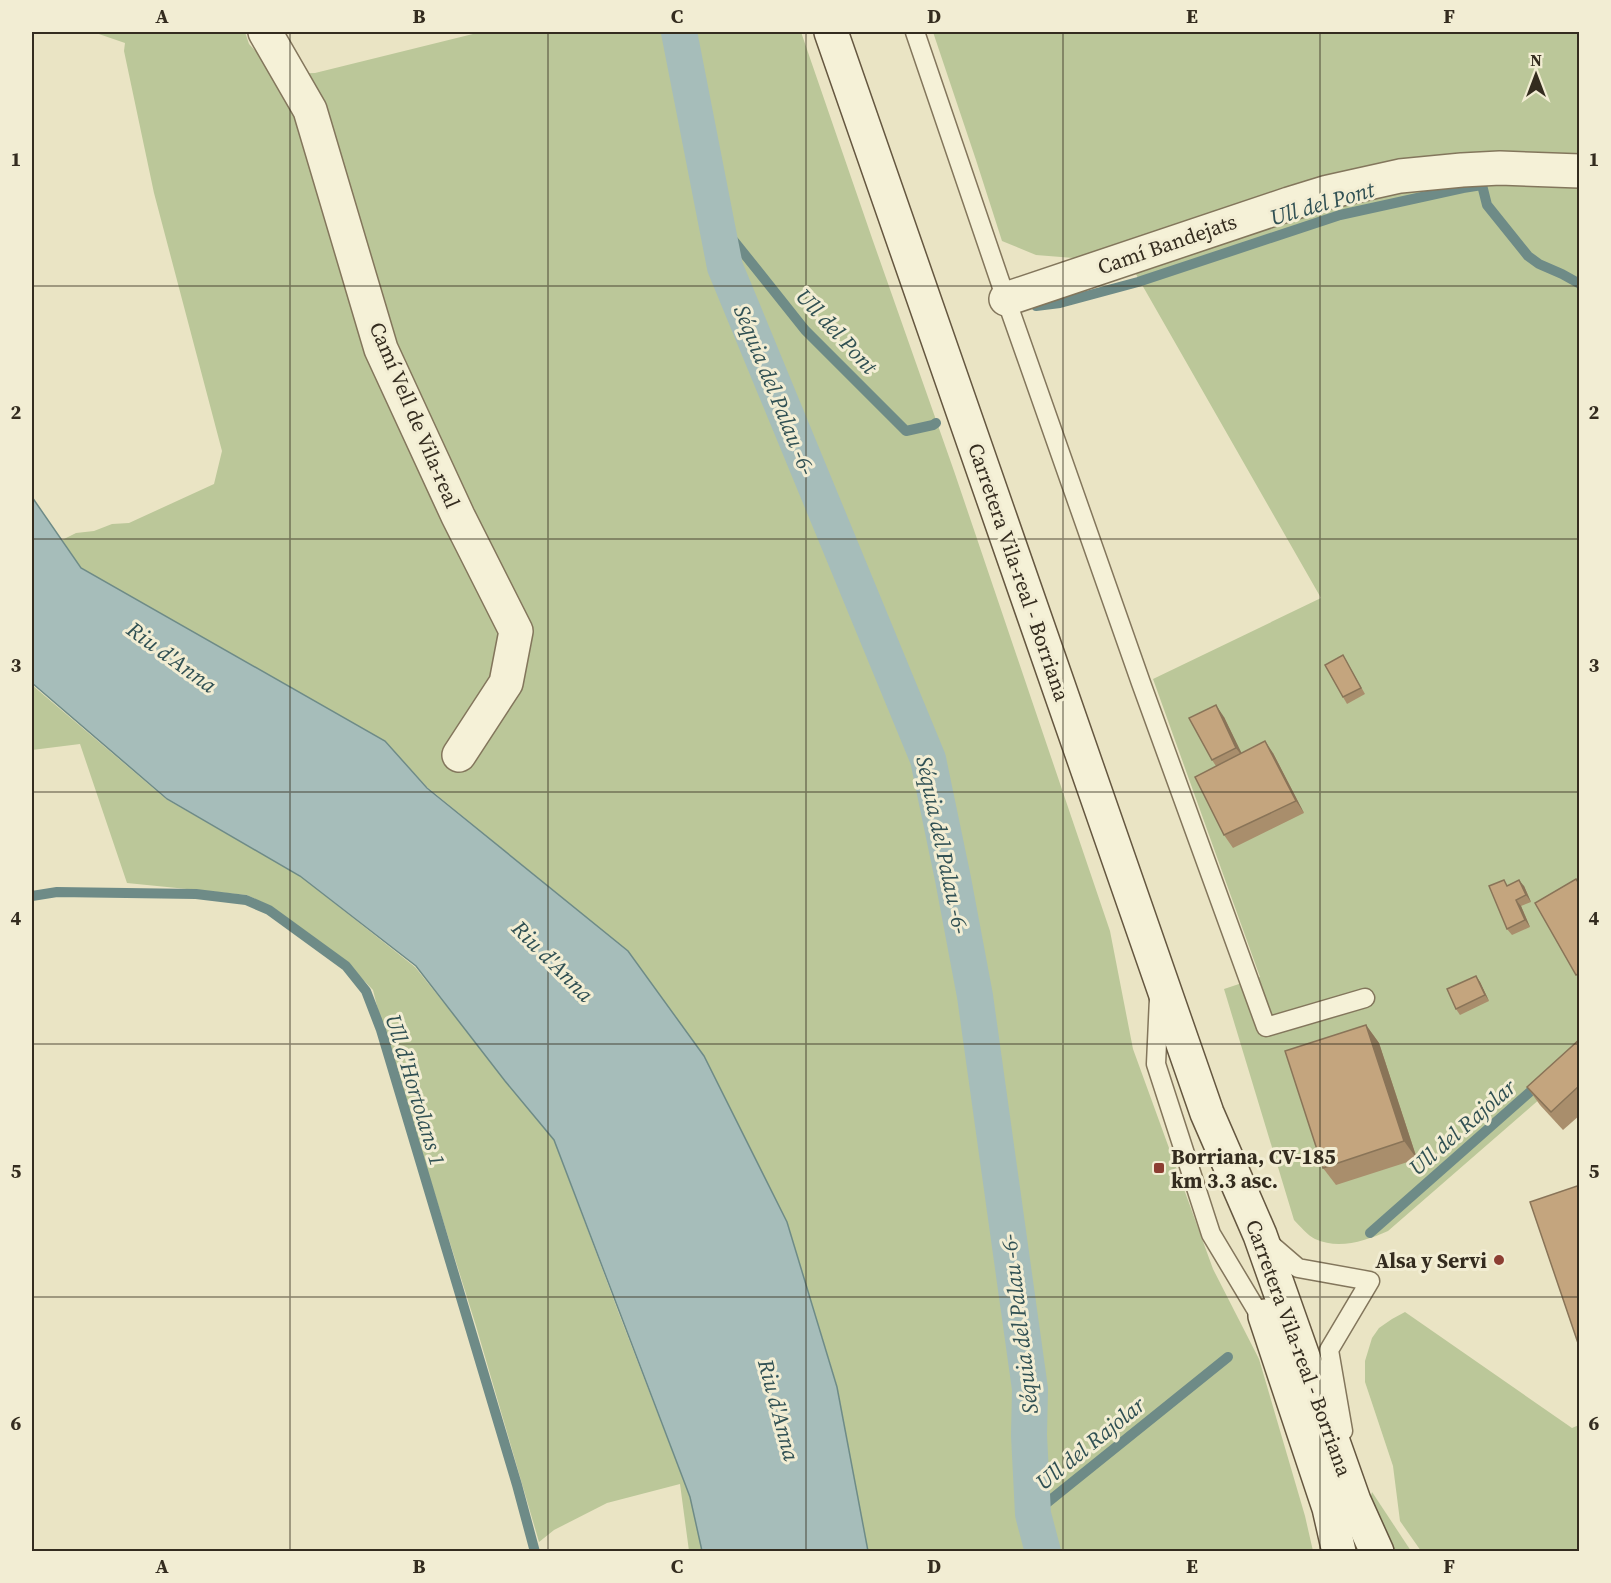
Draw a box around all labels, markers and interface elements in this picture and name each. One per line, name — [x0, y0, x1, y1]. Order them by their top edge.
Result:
text: A — [155, 2, 169, 30]
text: B — [412, 2, 426, 30]
text: C — [671, 2, 683, 30]
text: D — [927, 2, 941, 30]
text: E — [1186, 2, 1198, 30]
text: F — [1443, 2, 1455, 30]
north arrow — [1506, 45, 1566, 105]
text: N — [1530, 49, 1542, 71]
text: 1 — [11, 145, 21, 173]
text: 1 — [1589, 145, 1599, 173]
water label: Ull del Pont — [1266, 174, 1378, 232]
street label: Camí Bandejats — [1093, 207, 1241, 281]
water label: Ull del Pont — [789, 282, 885, 381]
water label: Séquia del Palau -6- — [727, 300, 823, 480]
street label: Camí Vell de Vila-real — [363, 317, 467, 513]
text: 2 — [11, 398, 22, 426]
text: 2 — [1589, 398, 1600, 426]
street label: Carretera Vila-real - Borriana — [961, 439, 1077, 705]
water label: Riu d'Anna — [120, 614, 223, 700]
text: 3 — [11, 651, 22, 679]
text: 3 — [1589, 651, 1600, 679]
water label: Séquia del Palau -6- — [909, 753, 977, 937]
text: 4 — [11, 904, 22, 932]
text: 4 — [1589, 904, 1600, 932]
water label: Riu d'Anna — [505, 913, 601, 1009]
water label: Ull d'Hortolans 1 — [379, 1010, 453, 1170]
water label: Ull del Rajolar — [1402, 1071, 1523, 1182]
place label: Borriana, CV-185 km 3.3 asc. — [1171, 1142, 1336, 1195]
text: 5 — [11, 1157, 22, 1185]
text: 5 — [1589, 1157, 1600, 1185]
marker: Borriana, CV-185 km 3.3 asc. — [1152, 1161, 1166, 1175]
street label: Carretera Vila-real - Borriana — [1239, 1216, 1359, 1481]
water label: Séquia del Palau -6- — [993, 1232, 1045, 1416]
place label: Alsa y Servi — [1375, 1246, 1487, 1275]
marker: Alsa y Servi — [1492, 1253, 1506, 1267]
water label: Riu d'Anna — [751, 1355, 807, 1465]
water label: Ull del Rajolar — [1029, 1389, 1152, 1496]
text: 6 — [11, 1409, 22, 1437]
text: 6 — [1589, 1409, 1600, 1437]
text: A — [155, 1552, 169, 1580]
text: B — [412, 1552, 426, 1580]
text: C — [671, 1552, 683, 1580]
text: D — [927, 1552, 941, 1580]
text: E — [1186, 1552, 1198, 1580]
text: F — [1443, 1552, 1455, 1580]

